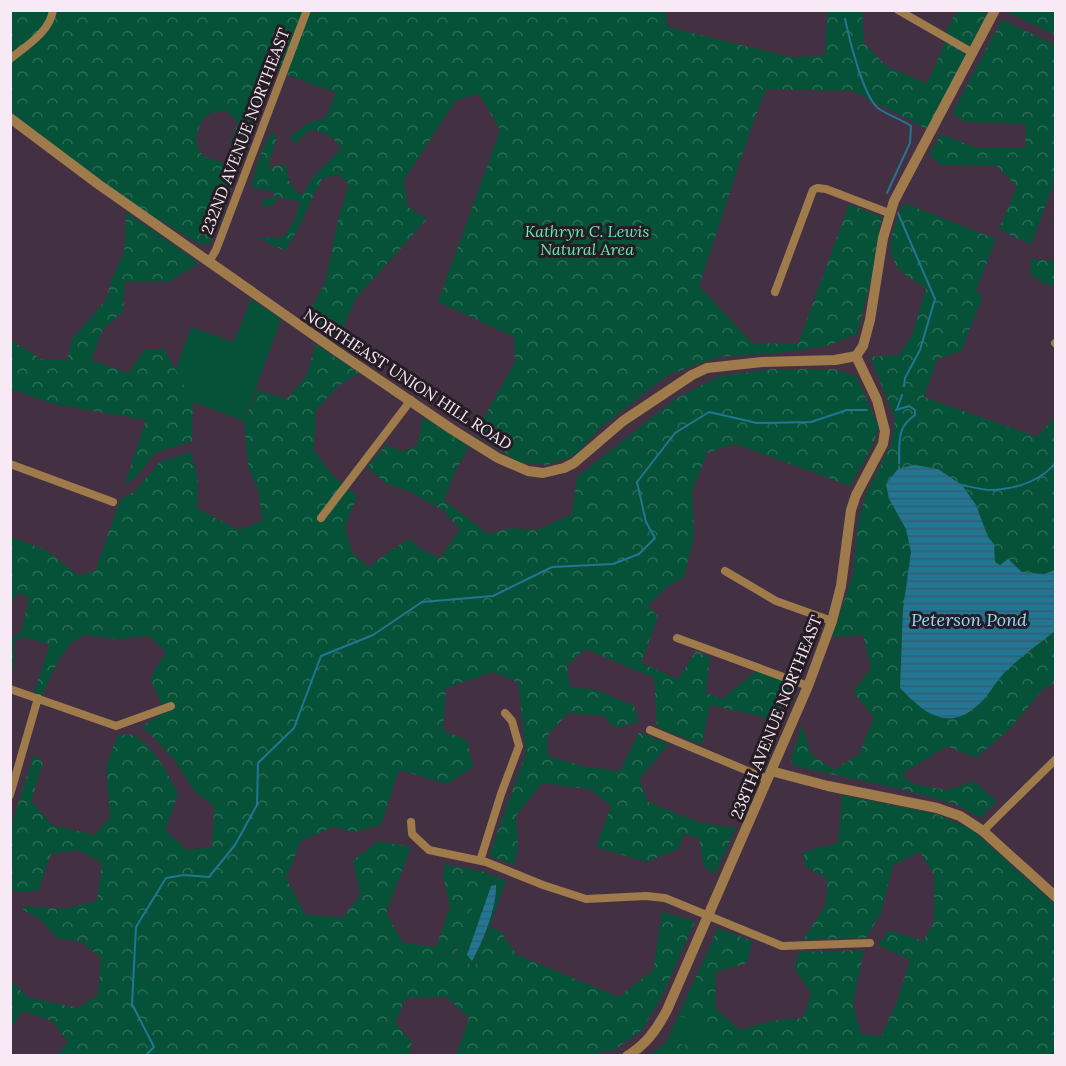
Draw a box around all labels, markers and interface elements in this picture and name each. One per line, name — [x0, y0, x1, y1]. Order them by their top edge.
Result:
street label: 232ND AVENUE NORTHEAST — [196, 25, 294, 237]
park label: Kathryn C. Lewis Natural Area — [525, 221, 649, 259]
street label: NORTHEAST UNION HILL ROAD — [300, 304, 516, 454]
water label: Peterson Pond — [911, 608, 1027, 631]
street label: 238TH AVENUE NORTHEAST — [726, 612, 826, 822]

